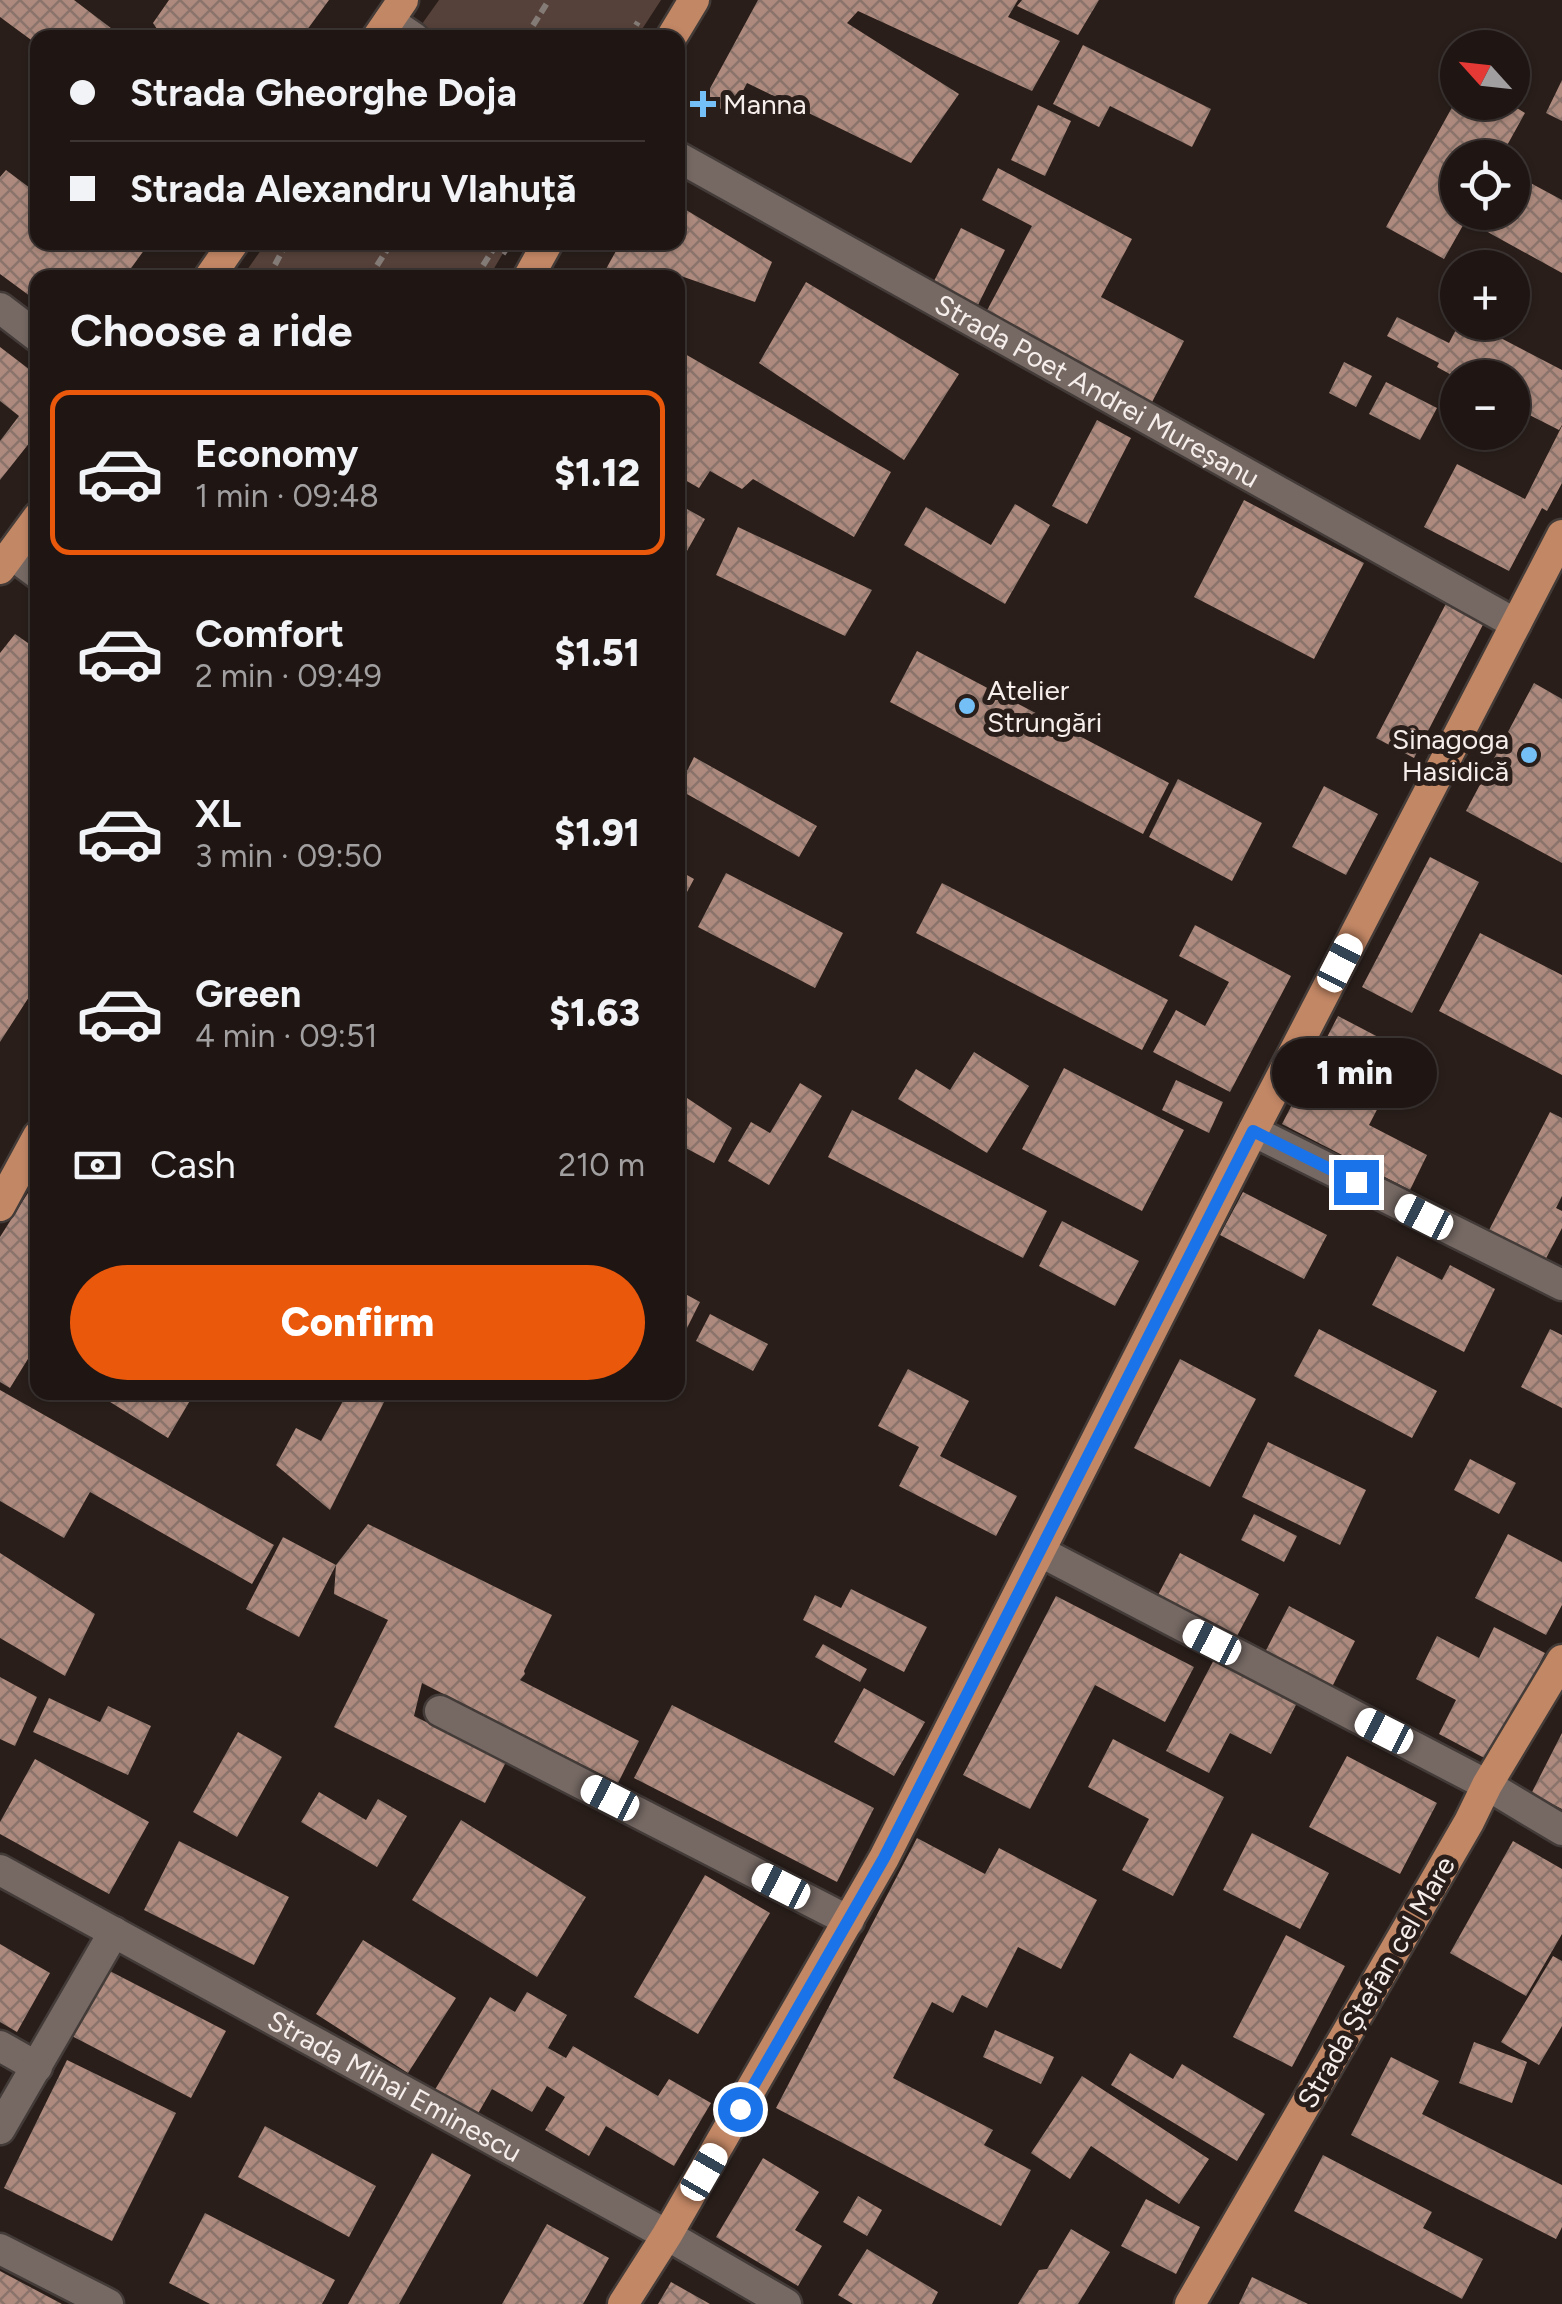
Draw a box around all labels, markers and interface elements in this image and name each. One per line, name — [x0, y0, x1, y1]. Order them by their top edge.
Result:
north arrow — [1440, 30, 1530, 120]
map controls — [1440, 30, 1530, 450]
text: Strada Gheorghe Doja — [130, 70, 517, 116]
place label: Manna — [723, 87, 807, 121]
marker: Manna — [692, 93, 714, 115]
button: locate — [1440, 140, 1530, 230]
text: Strada Alexandru Vlahuță — [130, 166, 576, 212]
button: + — [1440, 250, 1530, 340]
street label: Strada Poet Andrei Mureșanu — [929, 287, 1265, 495]
text: Choose a ride — [70, 303, 352, 357]
button: − — [1440, 360, 1530, 450]
icon: car — [75, 428, 165, 518]
text: Economy — [195, 431, 358, 477]
text: $1.12 — [554, 450, 640, 496]
text: 1 min · 09:48 — [195, 477, 379, 515]
icon: car — [75, 608, 165, 698]
text: Comfort — [195, 611, 344, 657]
text: $1.51 — [554, 630, 640, 676]
text: 2 min · 09:49 — [195, 657, 382, 695]
place label: Atelier Strungări — [987, 673, 1102, 739]
marker: Atelier Strungări — [956, 695, 978, 717]
place label: Sinagoga Hasidică — [1392, 722, 1509, 788]
marker: Sinagoga Hasidică — [1518, 744, 1540, 766]
icon: car — [75, 788, 165, 878]
text: XL — [195, 791, 241, 837]
text: $1.91 — [554, 810, 640, 856]
text: 3 min · 09:50 — [195, 837, 382, 875]
car — [1313, 929, 1367, 997]
icon: car — [75, 968, 165, 1058]
text: Green — [195, 971, 301, 1017]
text: $1.63 — [549, 990, 640, 1036]
text: 4 min · 09:51 — [195, 1017, 378, 1055]
callout: 1 min — [1274, 1037, 1438, 1107]
text: 1 min — [1316, 1054, 1393, 1092]
icon: cash — [70, 1138, 125, 1193]
text: Cash — [150, 1142, 236, 1188]
text: 210 m — [558, 1146, 645, 1184]
route end — [1334, 1160, 1379, 1205]
car — [1390, 1190, 1458, 1244]
button: Confirm — [70, 1265, 645, 1380]
car — [1178, 1615, 1246, 1669]
car — [1350, 1704, 1418, 1758]
car — [576, 1771, 644, 1825]
street label: Strada Ștefan cel Mare — [1290, 1850, 1462, 2114]
car — [747, 1859, 815, 1913]
street label: Strada Mihai Eminescu — [262, 2003, 528, 2169]
route start — [718, 2087, 763, 2132]
car — [676, 2139, 732, 2205]

